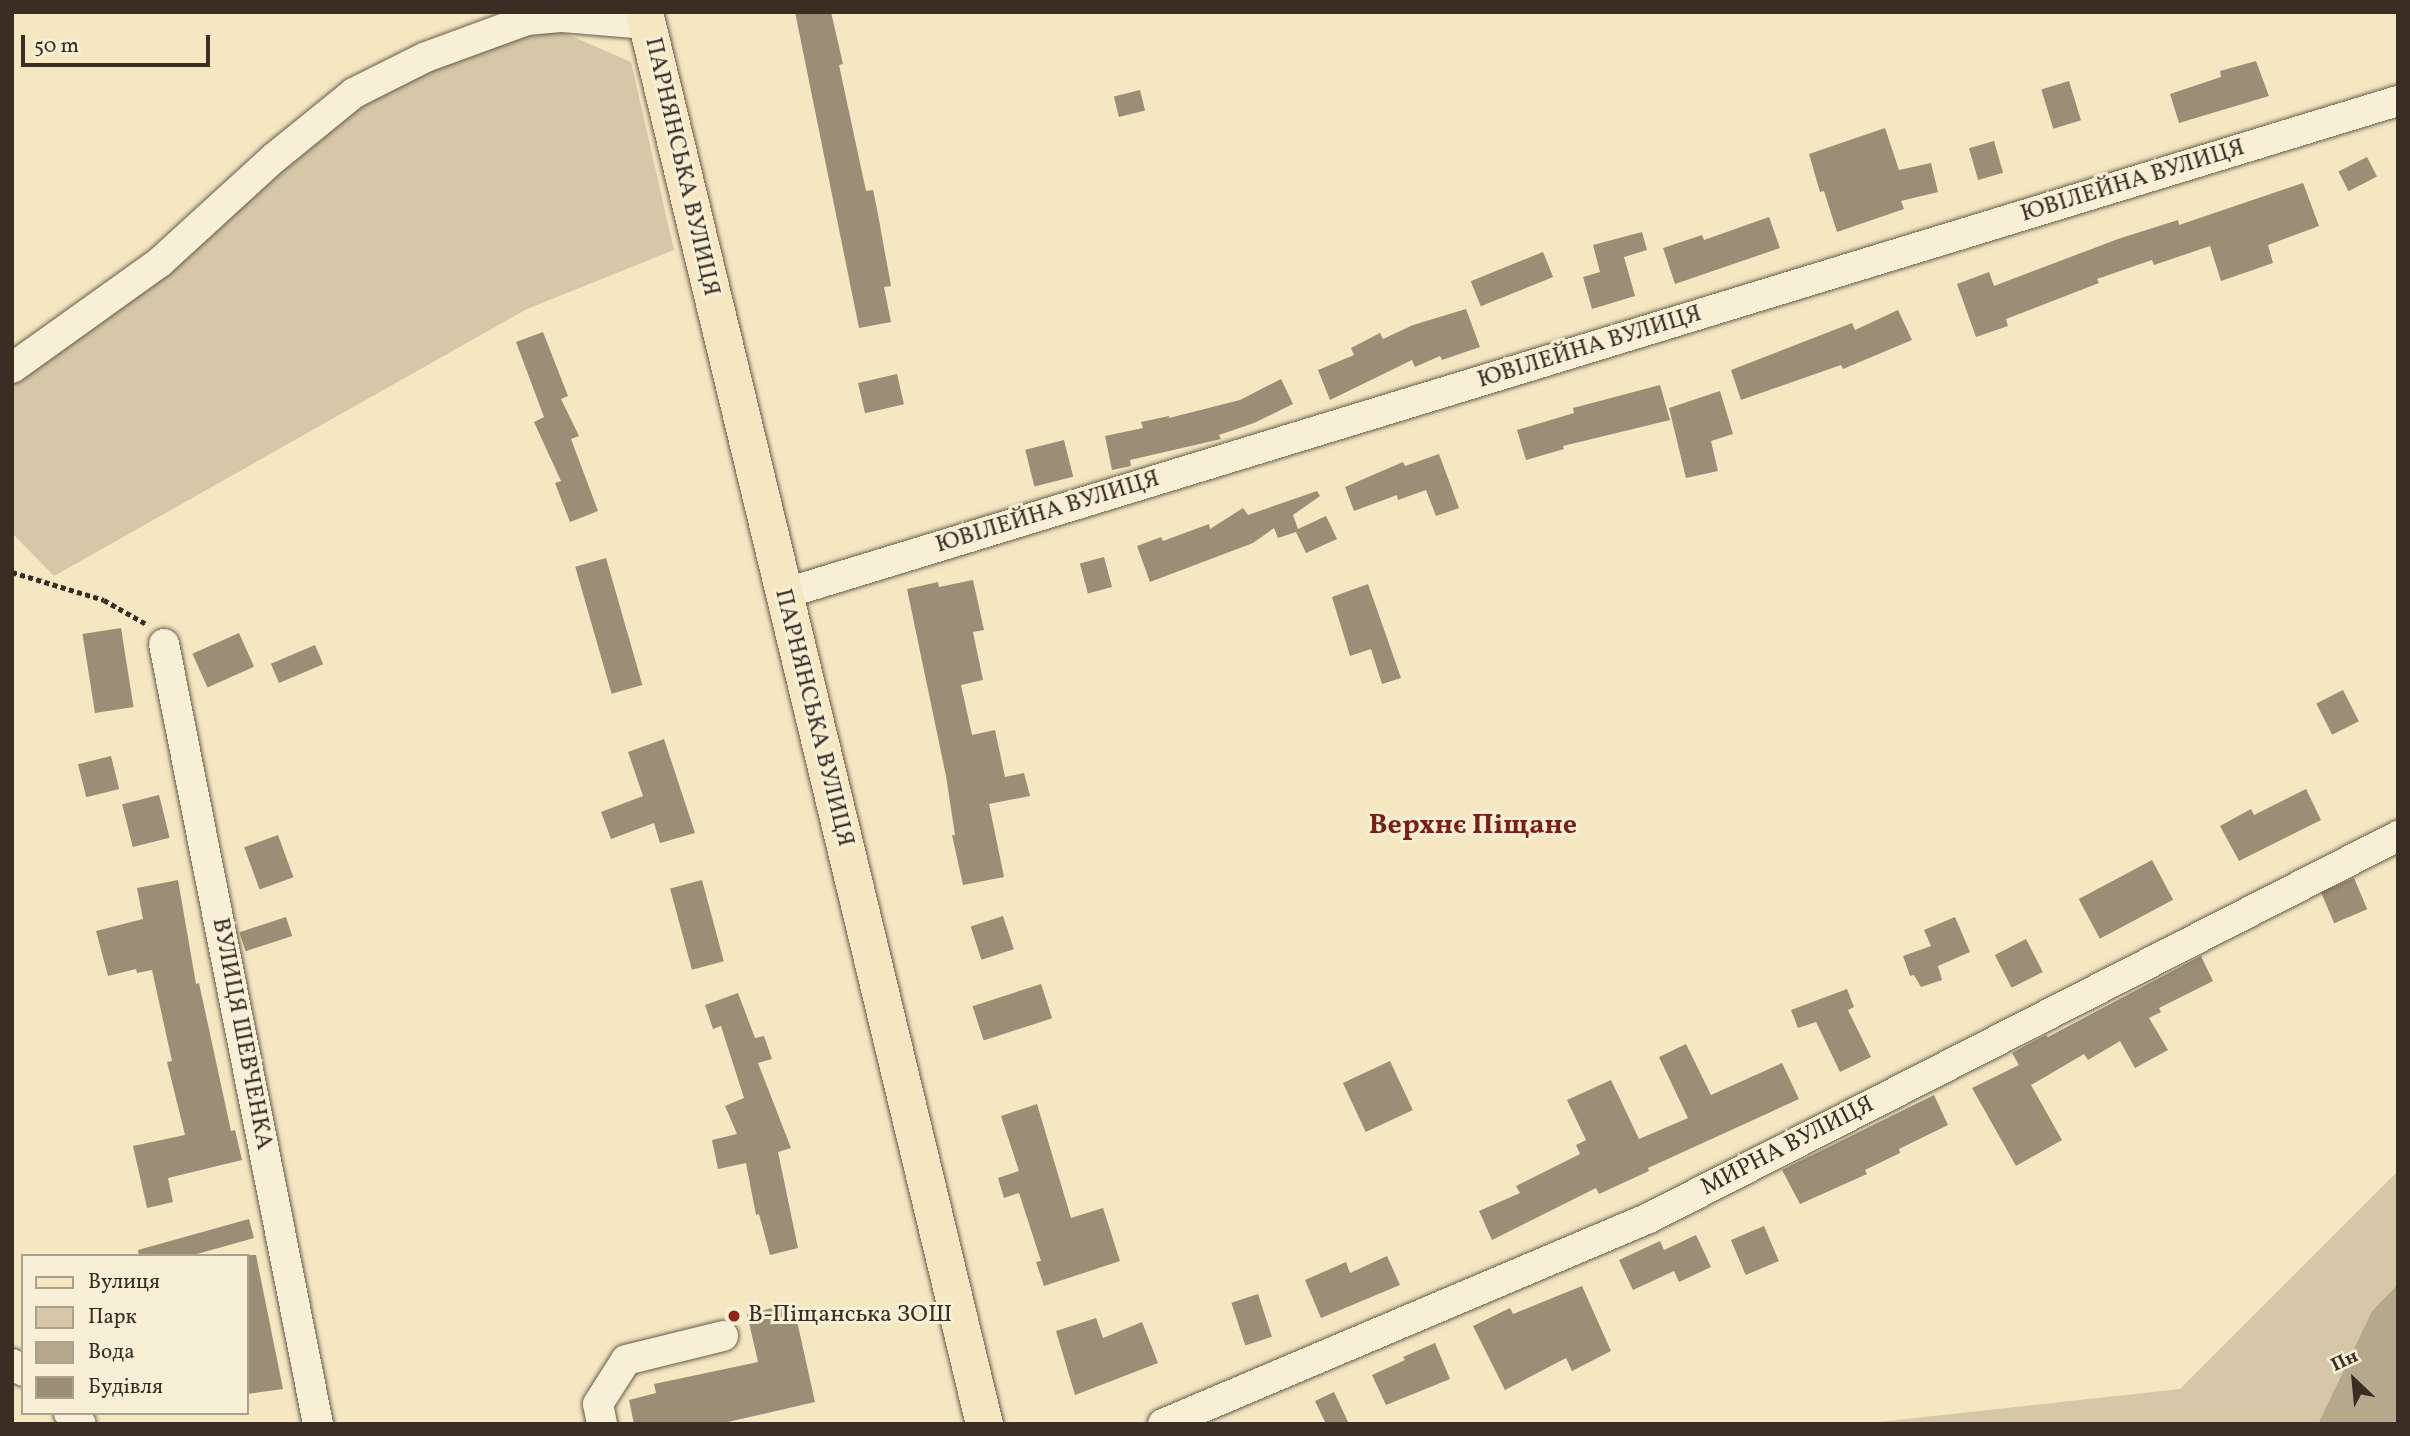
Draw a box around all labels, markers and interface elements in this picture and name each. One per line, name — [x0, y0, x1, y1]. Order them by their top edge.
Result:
scale bar — [24, 21, 214, 65]
text: 50 m — [34, 32, 79, 61]
street label: ПАРНЯНСЬКА ВУЛИЦЯ — [637, 35, 725, 299]
street label: ЮВІЛЕЙНА ВУЛИЦЯ — [2017, 134, 2249, 230]
street label: ЮВІЛЕЙНА ВУЛИЦЯ — [1474, 300, 1706, 396]
street label: ЮВІЛЕЙНА ВУЛИЦЯ — [932, 465, 1164, 561]
street label: ПАРНЯНСЬКА ВУЛИЦЯ — [767, 586, 859, 850]
district label: Верхнє Піщане — [1369, 809, 1577, 843]
street label: ВУЛИЦЯ ШЕВЧЕНКА — [204, 915, 278, 1153]
street label: МИРНА ВУЛИЦЯ — [1697, 1091, 1879, 1203]
legend — [21, 1254, 248, 1415]
text: Вулиця — [88, 1268, 160, 1297]
place label: В-Піщанська ЗОШ — [748, 1302, 952, 1330]
text: Парк — [88, 1303, 137, 1332]
marker: В-Піщанська ЗОШ — [726, 1308, 742, 1324]
text: Вода — [88, 1338, 135, 1367]
text: Пн — [2327, 1344, 2363, 1379]
north arrow — [2319, 1345, 2389, 1415]
text: Будівля — [88, 1373, 163, 1402]

